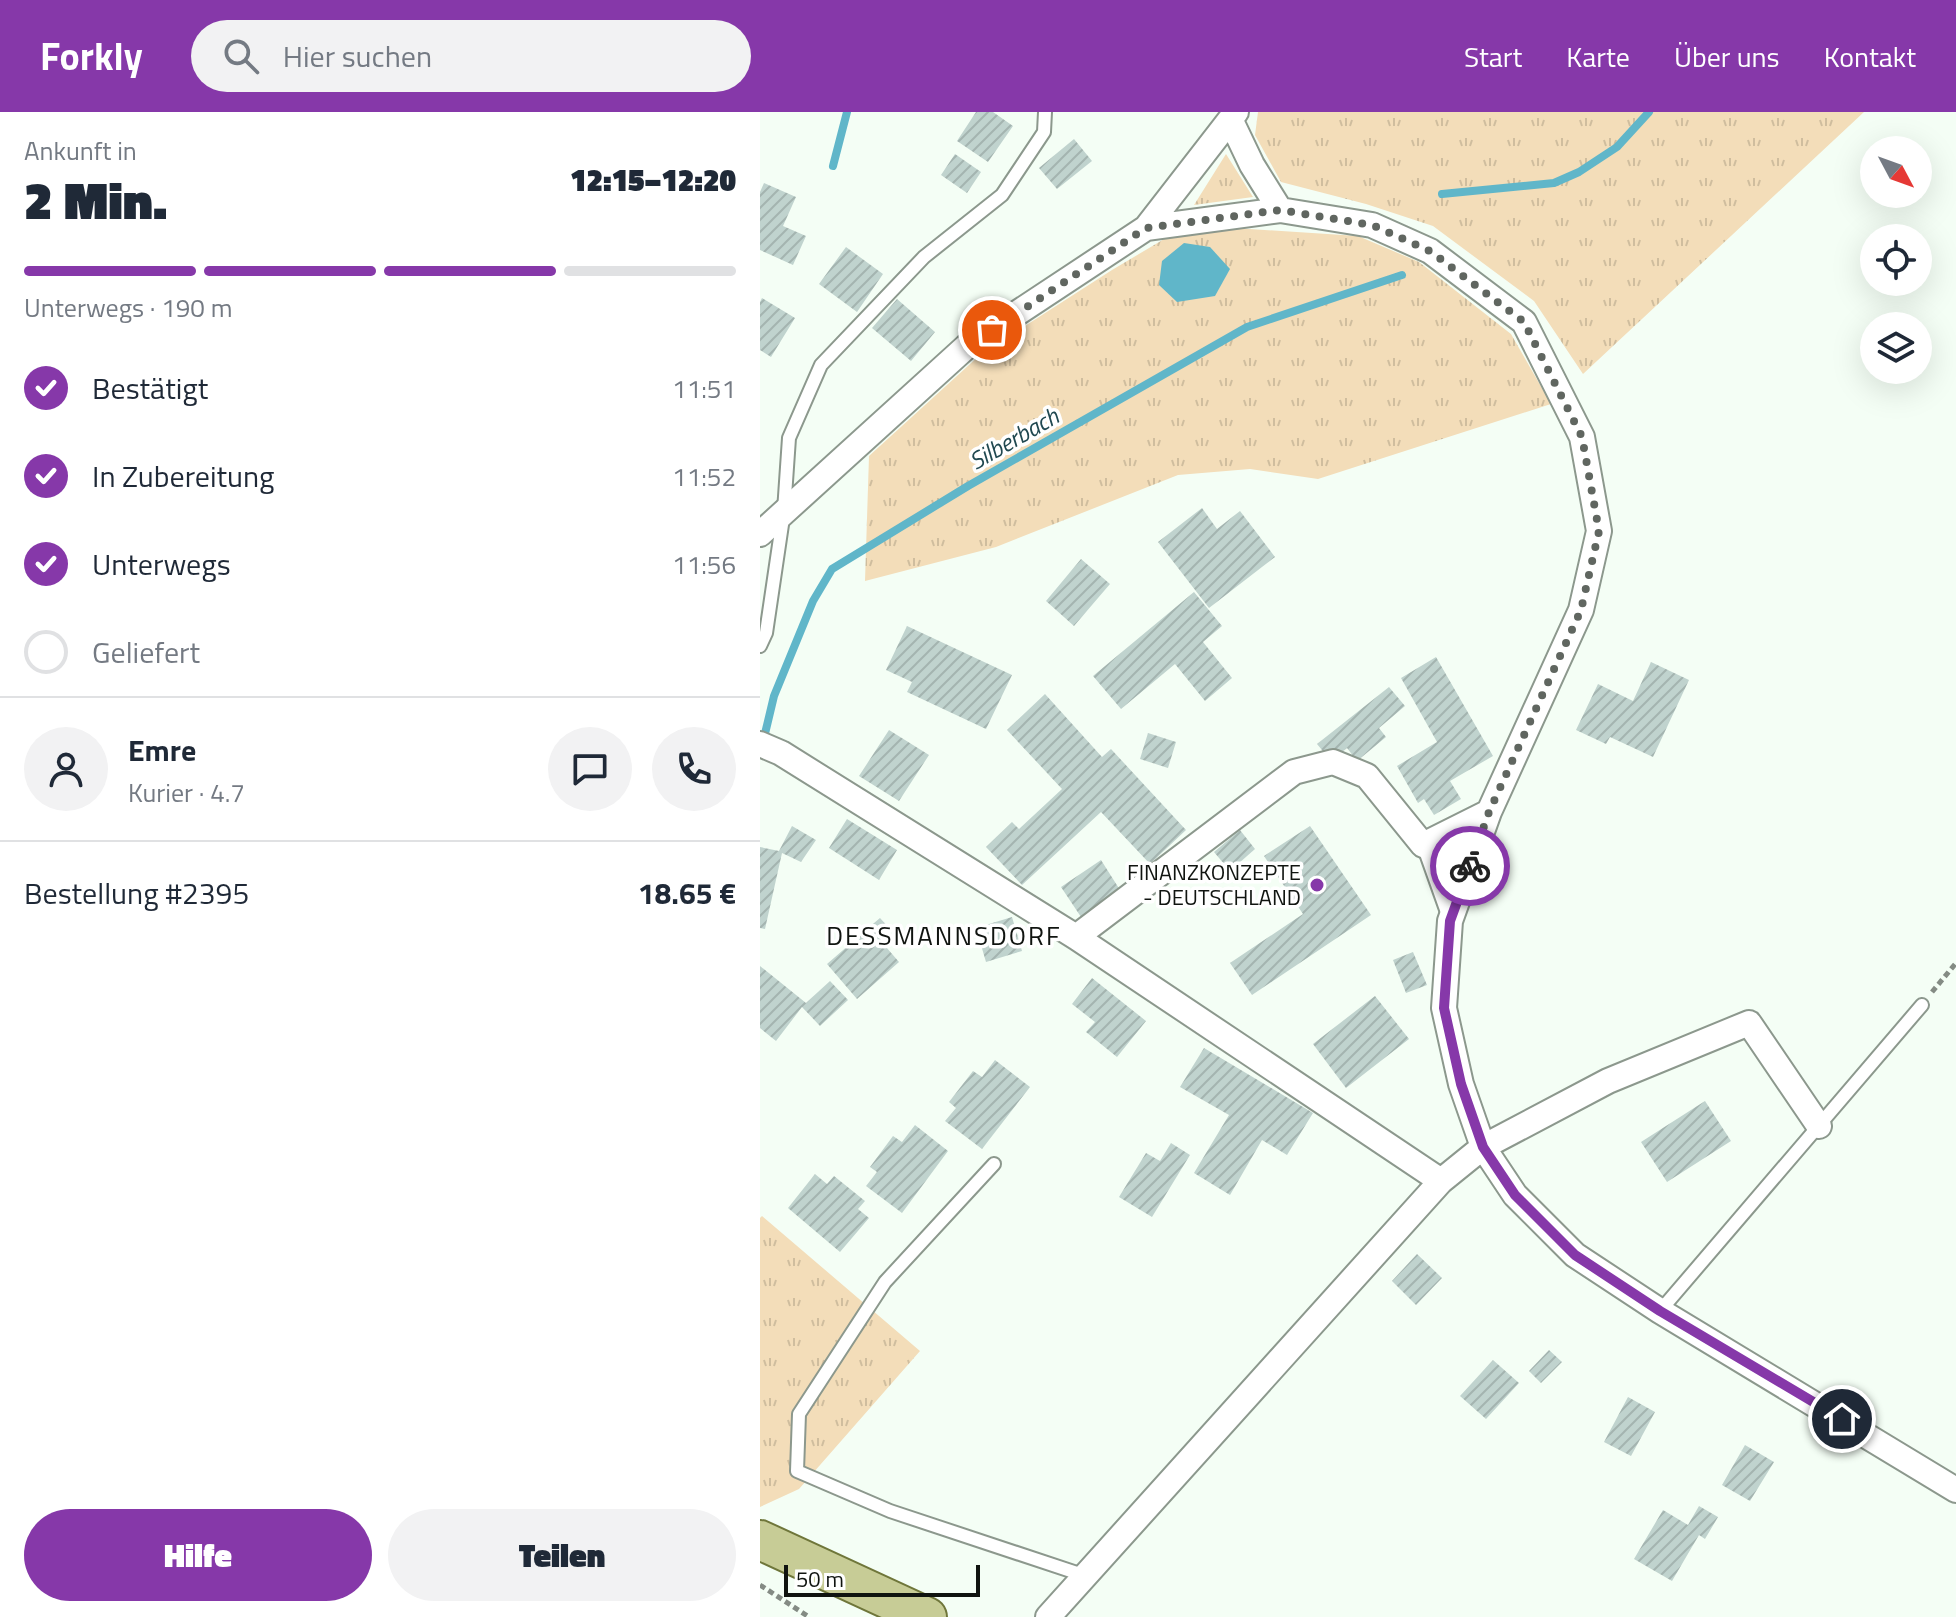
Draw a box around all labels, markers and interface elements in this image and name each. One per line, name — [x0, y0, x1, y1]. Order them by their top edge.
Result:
search box — [191, 20, 751, 92]
text: Forkly — [40, 27, 143, 85]
text: Hier suchen — [283, 33, 432, 79]
icon: search — [219, 34, 263, 78]
text: Start — [1464, 35, 1522, 78]
text: Karte — [1566, 35, 1630, 78]
text: Über uns — [1674, 35, 1780, 78]
text: Kontakt — [1824, 35, 1916, 78]
text: Ankunft in — [24, 131, 137, 170]
north arrow — [1860, 136, 1932, 208]
map controls — [1860, 136, 1932, 384]
text: 12:15–12:20 — [570, 157, 736, 203]
text: 2 Min. — [24, 160, 168, 239]
button: locate — [1860, 224, 1932, 296]
text: Unterwegs · 190 m — [24, 288, 232, 327]
pin — [958, 296, 1026, 364]
icon: bag — [970, 308, 1014, 352]
button: layers — [1860, 312, 1932, 384]
text: Bestätigt — [92, 365, 208, 411]
icon: check — [24, 366, 68, 410]
text: 11:51 — [672, 369, 736, 408]
water label: Silberbach — [962, 397, 1066, 478]
text: In Zubereitung — [92, 453, 275, 499]
icon: check — [24, 454, 68, 498]
text: 11:52 — [672, 457, 736, 496]
text: Unterwegs — [92, 541, 231, 587]
icon: check — [24, 542, 68, 586]
text: 11:56 — [672, 545, 736, 584]
text: Geliefert — [92, 629, 200, 675]
button: person — [24, 727, 108, 811]
text: Emre — [128, 727, 196, 773]
button: chat — [548, 727, 632, 811]
button: phone — [652, 727, 736, 811]
text: Kurier · 4.7 — [128, 773, 245, 812]
courier — [1430, 826, 1510, 906]
icon: bike — [1448, 844, 1492, 888]
place label: FINANZKONZEPTE - DEUTSCHLAND — [1127, 855, 1301, 914]
text: Bestellung #2395 — [24, 870, 249, 916]
text: 18.65 € — [638, 870, 736, 916]
marker: FINANZKONZEPTE - DEUTSCHLAND — [1308, 876, 1326, 894]
district label: DESSMANNSDORF — [826, 916, 1062, 955]
pin — [1808, 1385, 1876, 1453]
icon: home — [1820, 1397, 1864, 1441]
button: Hilfe — [24, 1509, 372, 1601]
button: Teilen — [388, 1509, 736, 1601]
scale bar — [784, 1561, 980, 1597]
text: 50 m — [796, 1562, 844, 1596]

